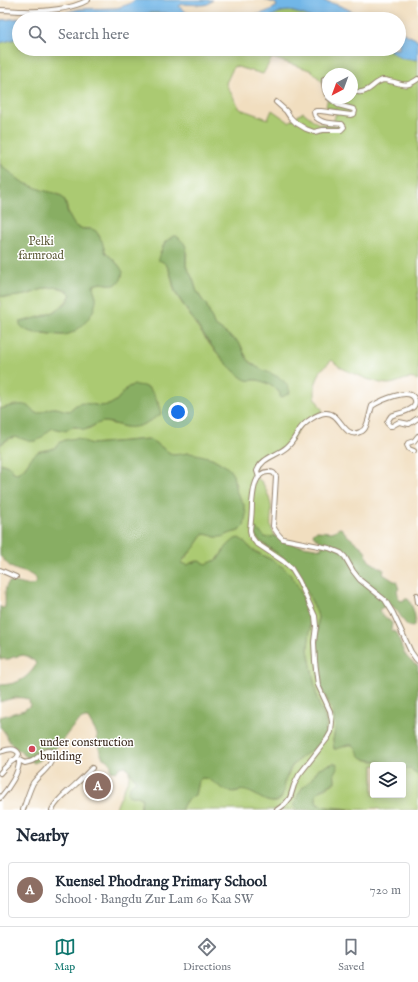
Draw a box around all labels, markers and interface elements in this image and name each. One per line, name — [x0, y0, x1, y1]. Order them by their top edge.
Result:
search box — [12, 12, 406, 56]
icon: search — [26, 23, 48, 45]
text: Search here — [58, 25, 129, 44]
north arrow — [322, 68, 358, 104]
park label: Pelki farmroad — [18, 234, 64, 263]
your location — [168, 402, 188, 422]
place label: under construction building — [40, 735, 134, 764]
marker: under construction building — [27, 744, 37, 754]
map controls — [370, 762, 406, 798]
button: layers — [370, 762, 406, 798]
pin: A — [85, 771, 111, 801]
text: Nearby — [16, 826, 69, 847]
text: Kuensel Phodrang Primary School — [55, 872, 267, 891]
text: A — [26, 882, 34, 899]
text: 720 m — [370, 882, 401, 899]
text: School · Bangdu Zur Lam 60 Kaa SW — [55, 891, 253, 908]
tab: Map — [54, 936, 76, 974]
tab: Directions — [183, 936, 231, 974]
tab: Saved — [338, 936, 364, 974]

